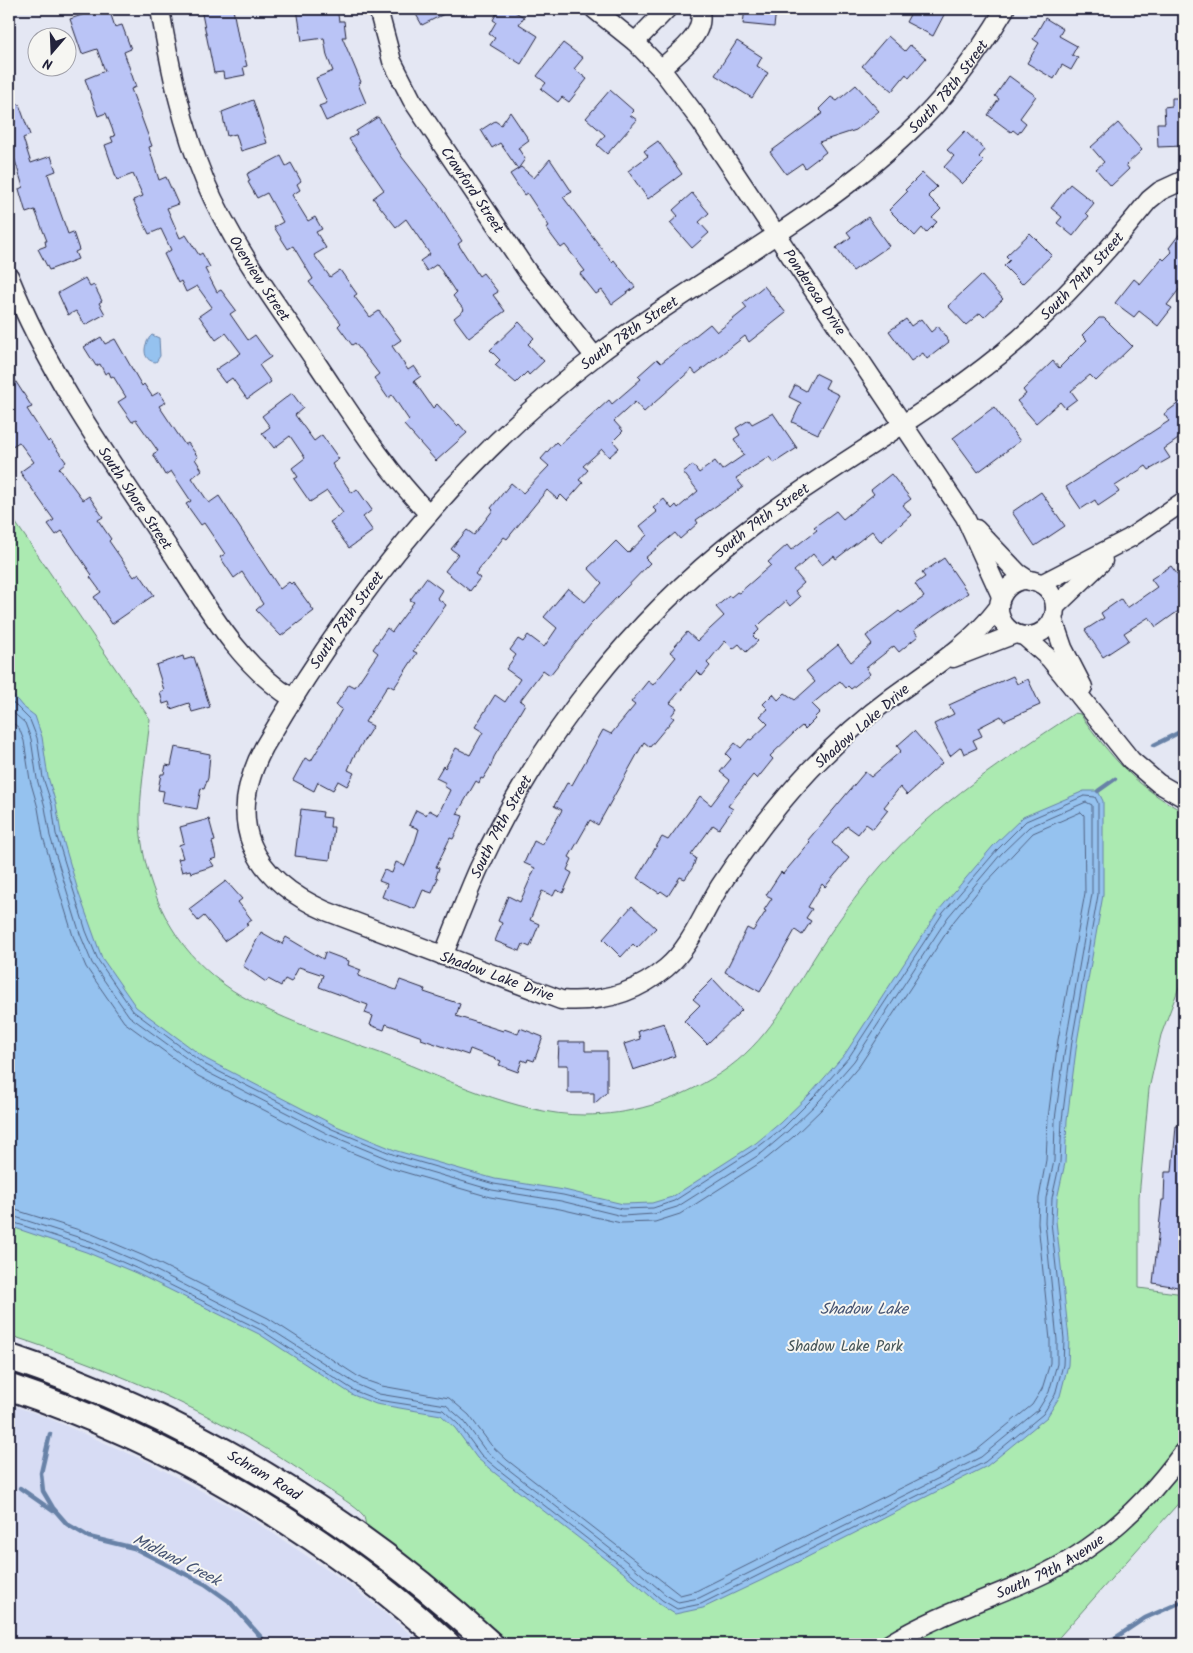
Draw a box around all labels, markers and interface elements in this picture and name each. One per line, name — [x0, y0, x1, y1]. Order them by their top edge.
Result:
north arrow — [28, 28, 78, 78]
street label: South 78th Street — [903, 35, 995, 140]
text: N — [40, 51, 56, 75]
street label: Crawford Street — [434, 142, 510, 239]
street label: South 79th Street — [1035, 227, 1131, 327]
street label: Overview Street — [222, 231, 296, 327]
street label: Ponderosa Drive — [776, 244, 852, 341]
street label: South 78th Street — [575, 290, 684, 377]
street label: South Shore Street — [91, 442, 178, 556]
street label: South 79th Street — [709, 477, 815, 565]
street label: South 78th Street — [304, 566, 391, 674]
street label: Shadow Lake Drive — [810, 678, 916, 775]
street label: South 79th Street — [465, 771, 539, 882]
street label: Shadow Lake Drive — [436, 945, 557, 1009]
water label: Shadow Lake — [820, 1297, 910, 1322]
park label: Shadow Lake Park — [787, 1335, 904, 1359]
street label: Schram Road — [222, 1444, 306, 1508]
water label: Midland Creek — [128, 1528, 227, 1594]
street label: South 79th Avenue — [993, 1529, 1110, 1606]

